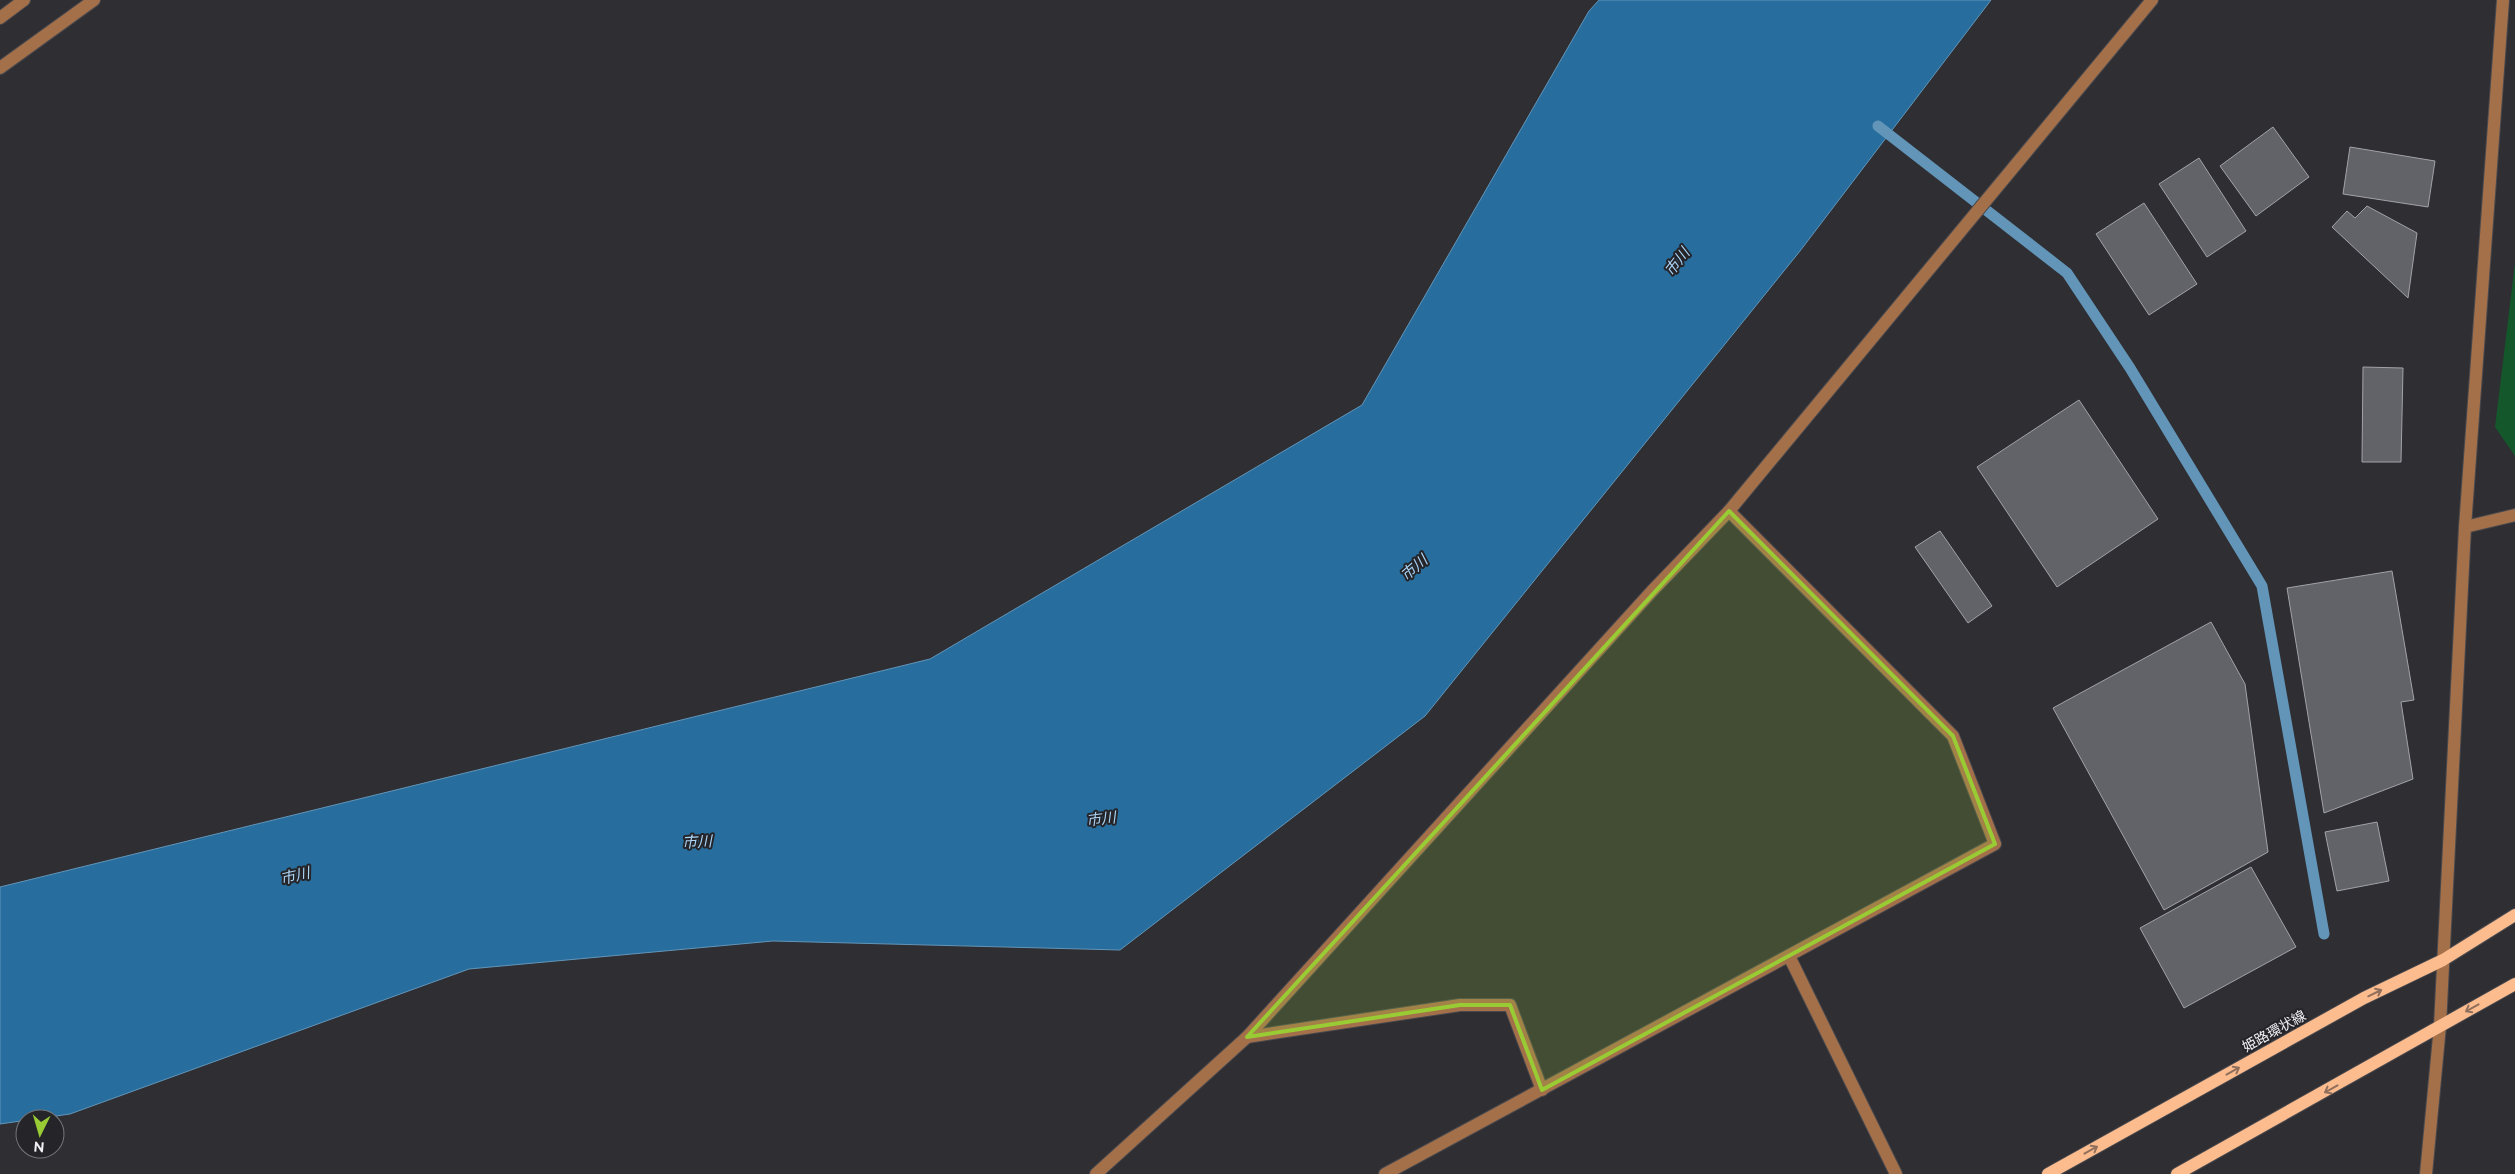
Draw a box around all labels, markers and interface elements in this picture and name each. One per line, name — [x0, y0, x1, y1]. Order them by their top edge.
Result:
water label: 市川 — [1661, 243, 1695, 279]
water label: 市川 — [1397, 550, 1433, 585]
water label: 市川 — [1085, 808, 1119, 830]
water label: 市川 — [682, 832, 714, 852]
water label: 市川 — [278, 863, 314, 888]
one-way arrow — [2368, 988, 2383, 998]
one-way arrow — [2465, 1003, 2480, 1013]
street label: 姫路環状線 — [2240, 1007, 2308, 1055]
one-way arrow — [2225, 1066, 2240, 1076]
one-way arrow — [2325, 1084, 2339, 1094]
north arrow — [15, 1109, 65, 1159]
text: N — [33, 1139, 45, 1155]
one-way arrow — [2083, 1145, 2098, 1155]

